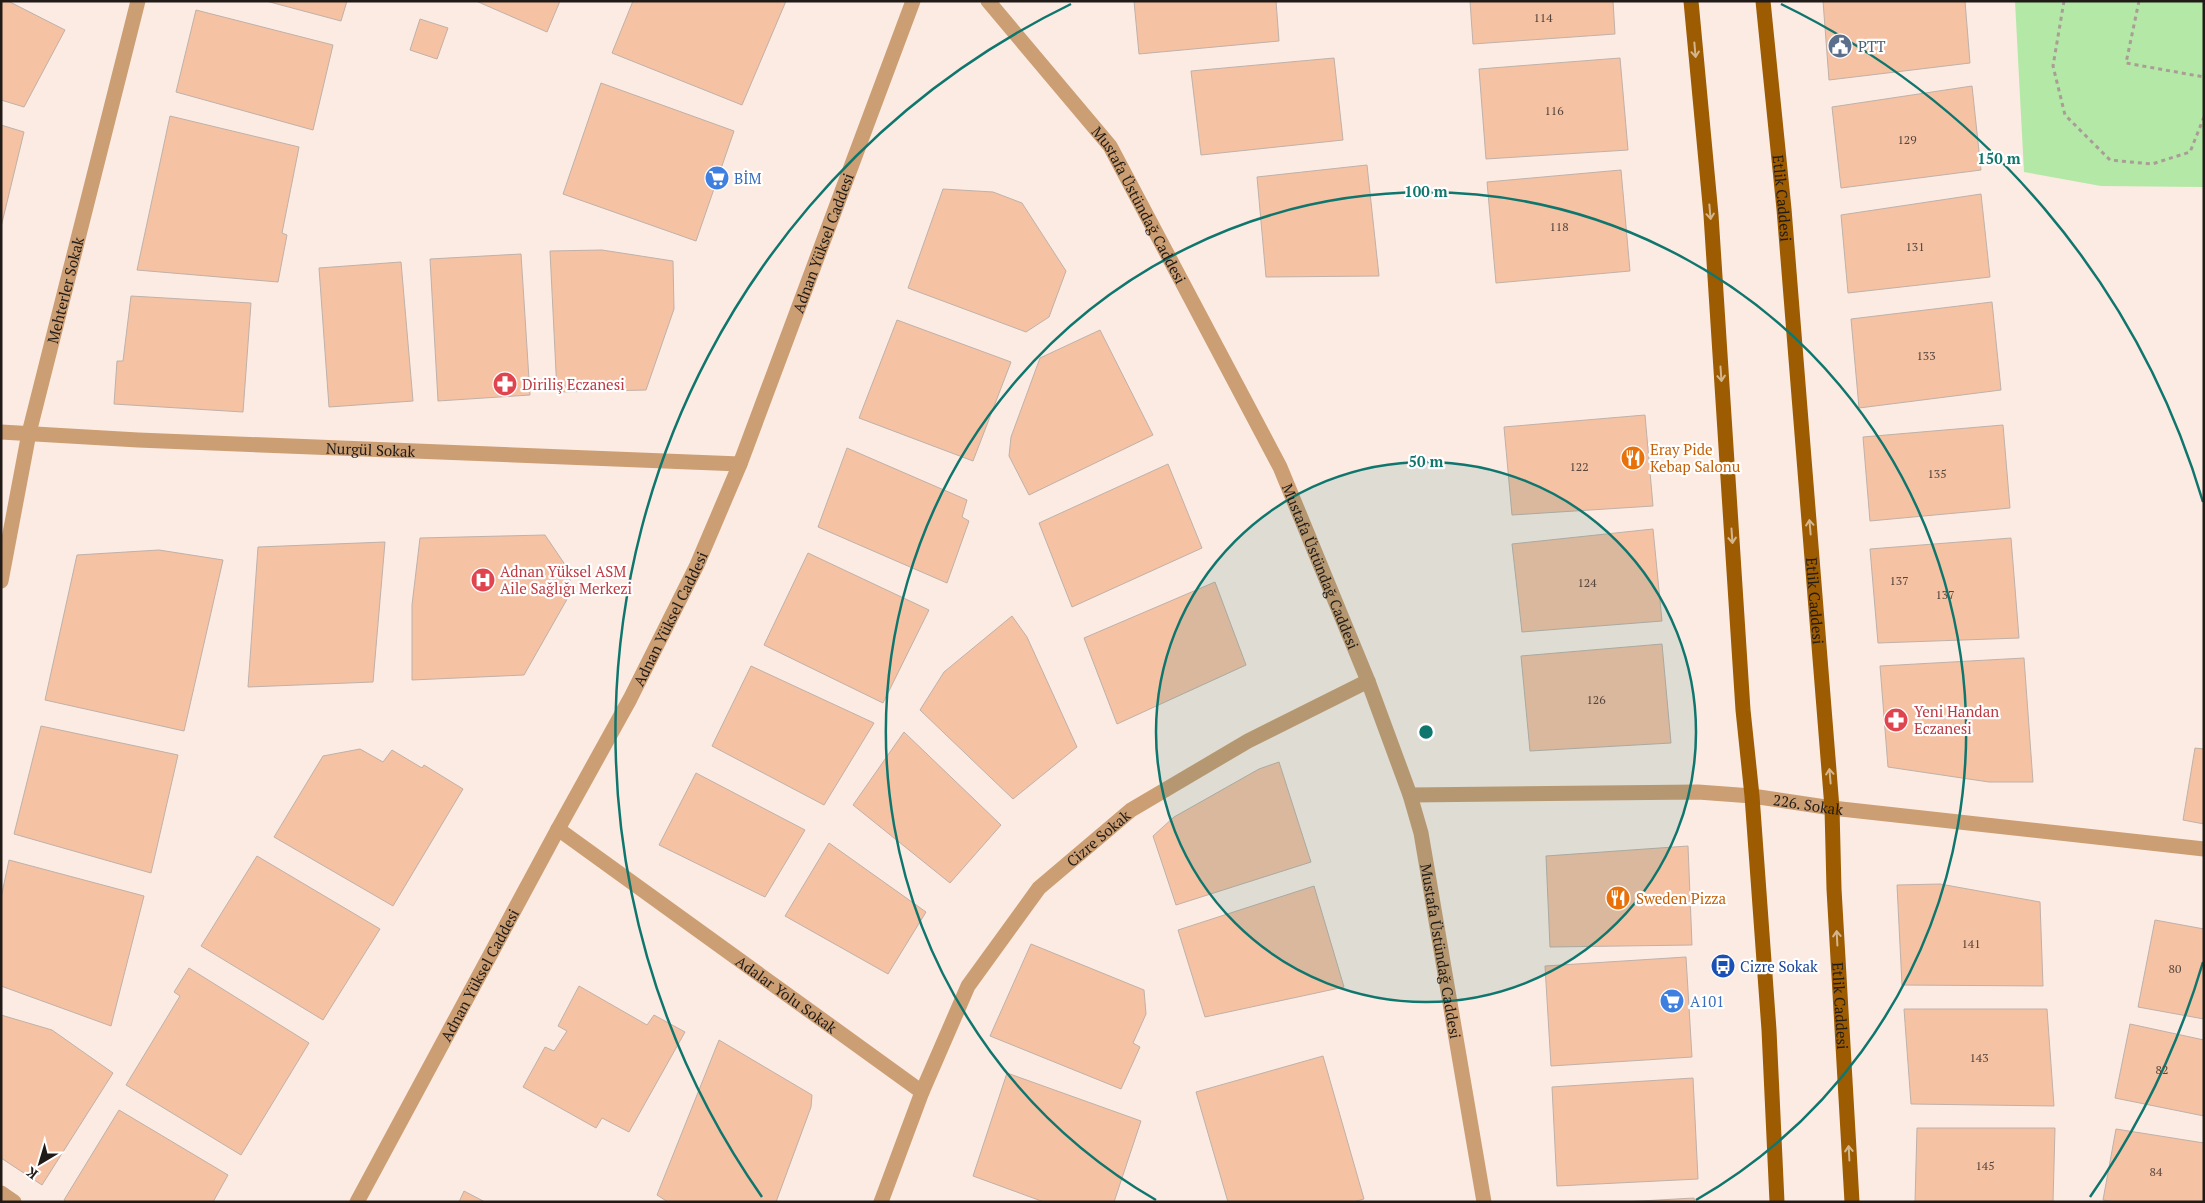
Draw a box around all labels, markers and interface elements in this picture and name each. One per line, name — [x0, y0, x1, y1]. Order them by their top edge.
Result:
house number: 114 — [1533, 10, 1553, 25]
public building icon: PTT — [1827, 33, 1853, 59]
place label: PTT — [1858, 36, 1886, 56]
one-way arrow — [1691, 42, 1700, 58]
house number: 116 — [1544, 103, 1564, 118]
street label: Mustafa Üstündağ Caddesi — [1087, 122, 1191, 287]
house number: 129 — [1897, 132, 1917, 147]
text: 150 m — [1977, 148, 2021, 168]
street label: Etlik Caddesi — [1769, 154, 1797, 242]
supermarket icon: BİM — [704, 165, 730, 191]
place label: BİM — [734, 168, 762, 188]
street label: Adnan Yüksel Caddesi — [787, 170, 858, 316]
text: 100 m — [1404, 181, 1448, 201]
one-way arrow — [1706, 203, 1715, 219]
house number: 118 — [1549, 219, 1569, 234]
street label: Mehterler Sokak — [42, 234, 88, 345]
house number: 131 — [1905, 239, 1925, 254]
house number: 133 — [1916, 348, 1936, 363]
one-way arrow — [1717, 365, 1726, 381]
pharmacy icon: Diriliş Eczanesi — [492, 371, 518, 397]
place label: Diriliş Eczanesi — [522, 374, 625, 394]
street label: Nurgül Sokak — [325, 437, 416, 461]
place label: Eray Pide Kebap Salonu — [1650, 439, 1741, 476]
restaurant icon: Eray Pide Kebap Salonu — [1620, 445, 1646, 471]
text: 50 m — [1409, 451, 1444, 471]
house number: 122 — [1569, 459, 1589, 474]
house number: 135 — [1927, 466, 1947, 481]
street label: Mustafa Üstündağ Caddesi — [1278, 480, 1364, 652]
one-way arrow — [1805, 519, 1814, 535]
one-way arrow — [1727, 528, 1736, 544]
street label: Adnan Yüksel Caddesi — [628, 548, 712, 689]
street label: Etlik Caddesi — [1802, 556, 1829, 645]
place label: Adnan Yüksel ASM Aile Sağlığı Merkezi — [500, 561, 632, 598]
hospital icon: Adnan Yüksel ASM Aile Sağlığı Merkezi — [470, 567, 496, 593]
house number: 137 — [1889, 573, 1909, 588]
house number: 124 — [1577, 575, 1597, 590]
house number: 137 — [1935, 587, 1955, 602]
house number: 126 — [1586, 692, 1606, 707]
place label: Yeni Handan Eczanesi — [1914, 701, 1999, 738]
pharmacy icon: Yeni Handan Eczanesi — [1883, 707, 1909, 733]
centre of rings — [1417, 723, 1435, 741]
one-way arrow — [1825, 768, 1834, 784]
street label: 226. Sokak — [1772, 789, 1845, 819]
street label: Cizre Sokak — [1062, 805, 1134, 871]
street label: Mustafa Üstündağ Caddesi — [1416, 862, 1466, 1040]
restaurant icon: Sweden Pizza — [1605, 885, 1631, 911]
place label: Sweden Pizza — [1636, 888, 1727, 908]
street label: Adnan Yüksel Caddesi — [436, 905, 523, 1045]
one-way arrow — [1832, 931, 1841, 947]
house number: 141 — [1961, 936, 1981, 951]
street label: Adalar Yolu Sokak — [732, 951, 841, 1038]
bus stop icon: Cizre Sokak — [1710, 953, 1736, 979]
place label: Cizre Sokak — [1740, 956, 1818, 976]
house number: 80 — [2169, 961, 2181, 976]
street label: Etlik Caddesi — [1828, 962, 1853, 1050]
supermarket icon: A101 — [1659, 988, 1685, 1014]
place label: A101 — [1690, 991, 1724, 1011]
house number: 143 — [1969, 1050, 1989, 1065]
house number: 82 — [2156, 1062, 2168, 1077]
north arrow — [15, 1138, 65, 1188]
one-way arrow — [1845, 1145, 1854, 1161]
house number: 145 — [1975, 1158, 1995, 1173]
text: K — [22, 1163, 41, 1184]
house number: 84 — [2150, 1164, 2163, 1179]

